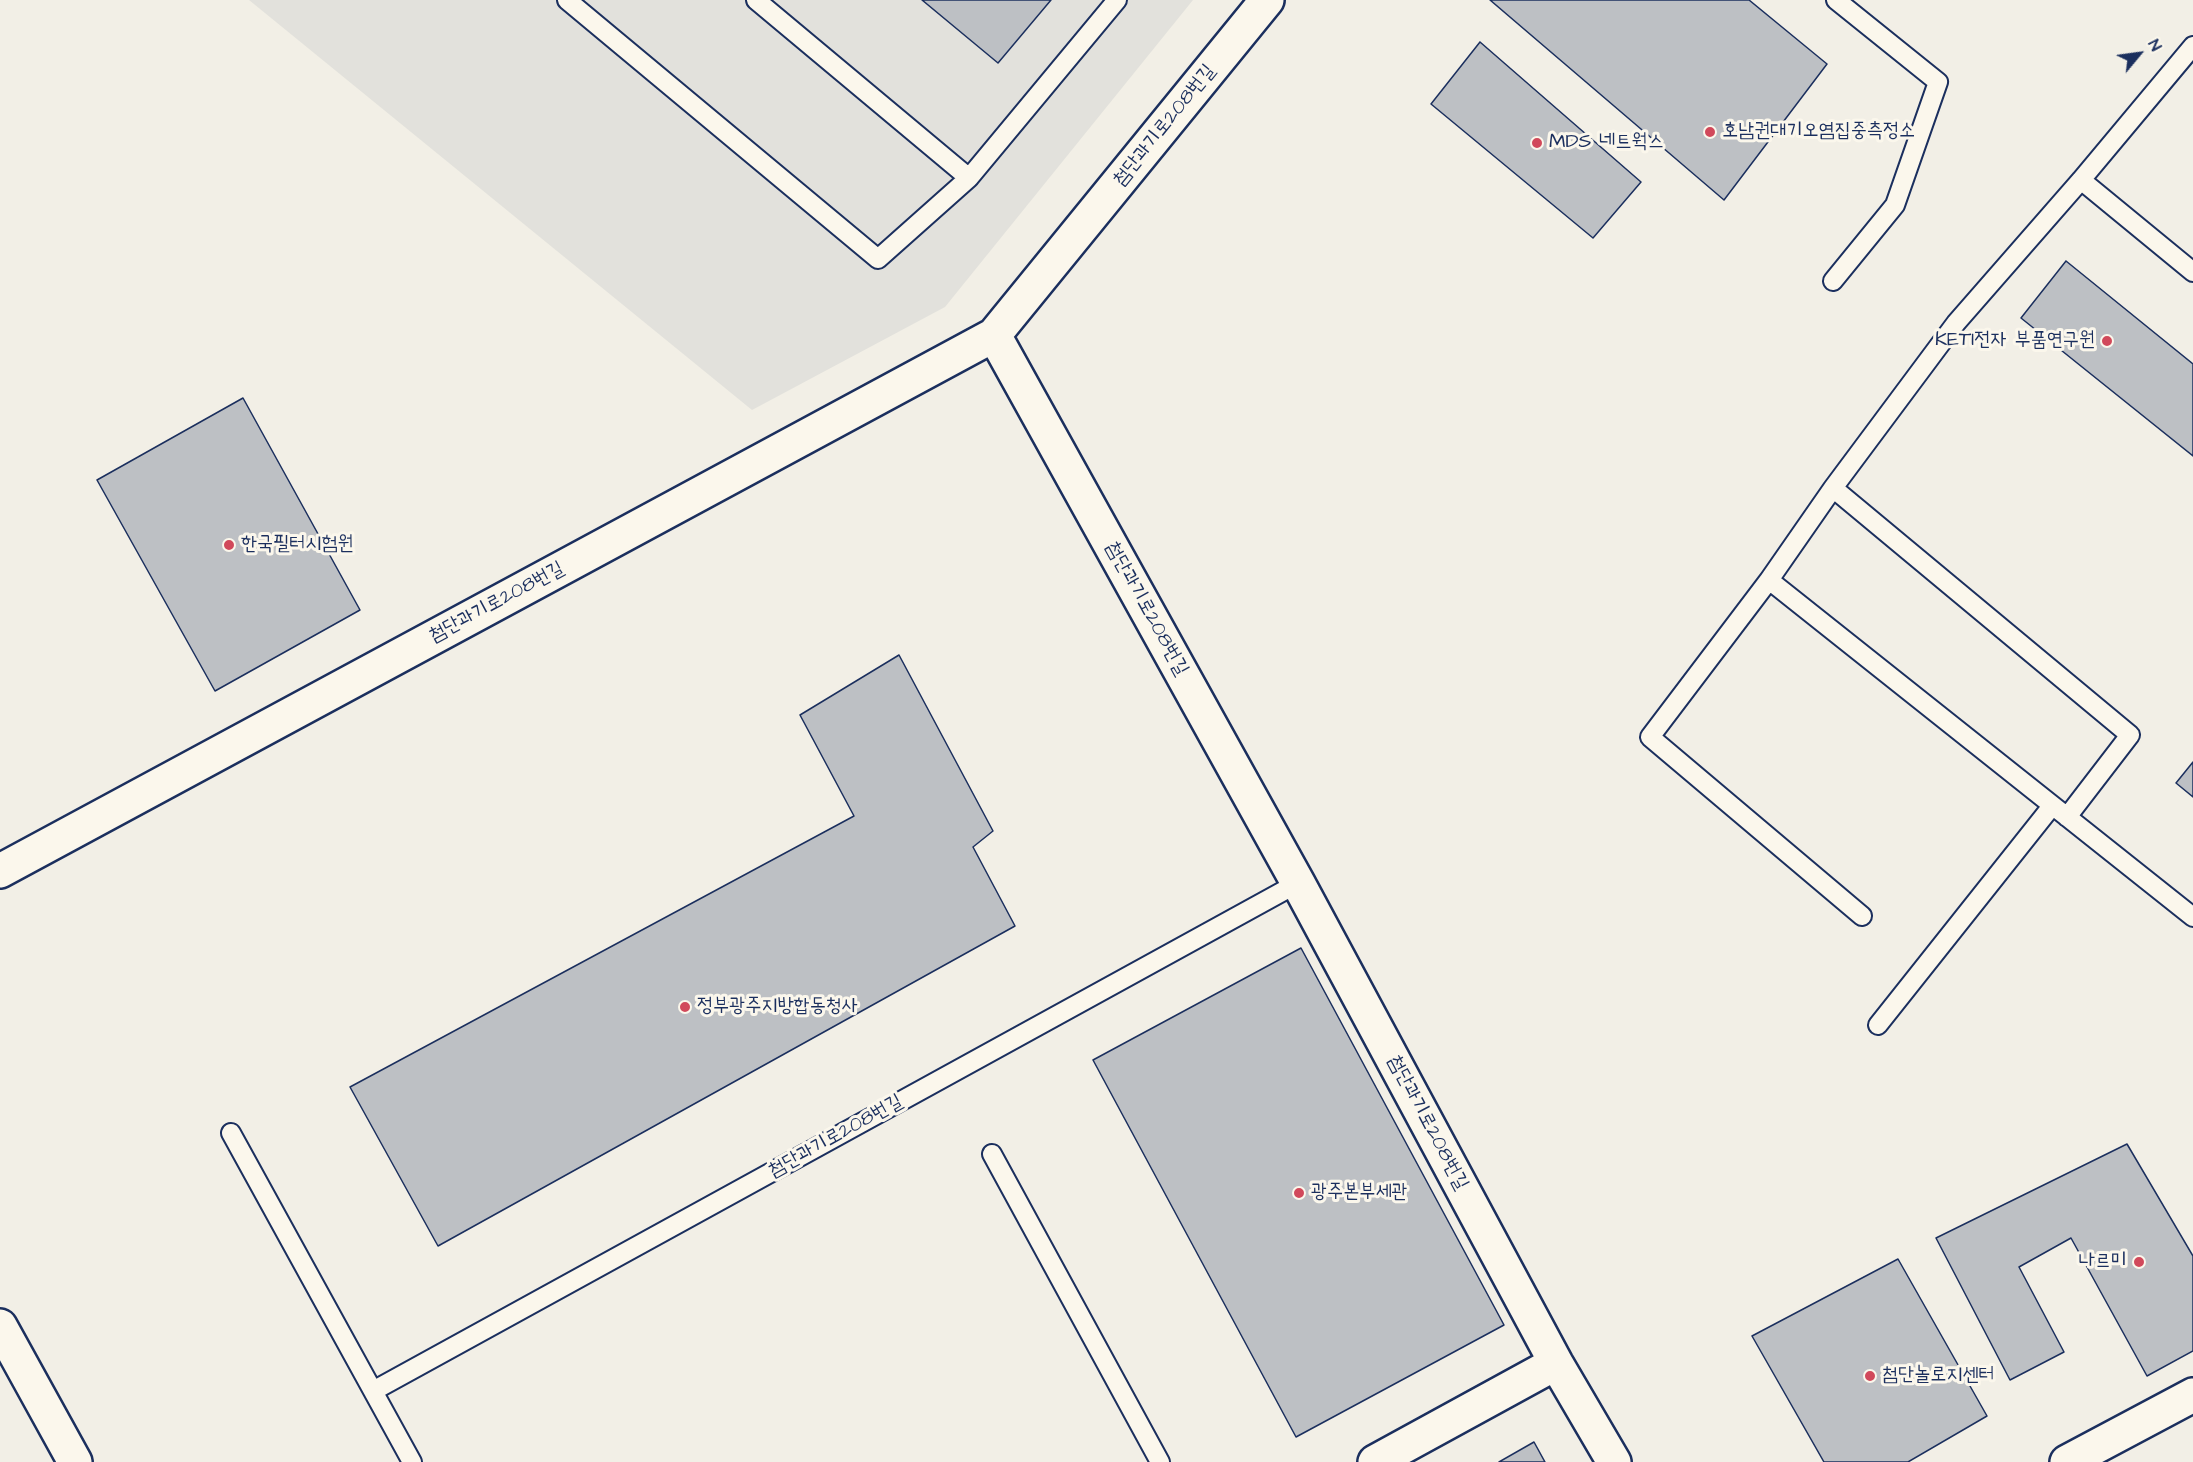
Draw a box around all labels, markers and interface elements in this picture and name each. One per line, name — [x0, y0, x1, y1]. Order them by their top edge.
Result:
north arrow — [2109, 24, 2169, 84]
text: N — [2143, 36, 2167, 55]
street label: 첨단과기로208번길 — [1109, 60, 1221, 192]
place label: 호남권대기오염집중측정소 — [1722, 120, 1915, 144]
marker: 호남권대기오염집중측정소 — [1703, 125, 1717, 139]
place label: MDS 네트웍스 — [1549, 131, 1664, 155]
marker: MDS 네트웍스 — [1530, 136, 1544, 150]
place label: KETI전자 부품연구원 — [1935, 329, 2095, 353]
marker: KETI전자 부품연구원 — [2100, 334, 2114, 348]
place label: 한국필터시험원 — [241, 533, 354, 557]
marker: 한국필터시험원 — [222, 538, 236, 552]
street label: 첨단과기로208번길 — [1099, 538, 1193, 680]
street label: 첨단과기로208번길 — [425, 557, 569, 649]
place label: 정부광주지방합동청사 — [697, 995, 858, 1019]
marker: 정부광주지방합동청사 — [678, 1000, 692, 1014]
street label: 첨단과기로208번길 — [1381, 1051, 1473, 1195]
street label: 첨단과기로208번길 — [765, 1090, 907, 1184]
place label: 광주본부세관 — [1311, 1181, 1408, 1205]
marker: 광주본부세관 — [1292, 1186, 1306, 1200]
place label: 나르미 — [2079, 1250, 2127, 1274]
marker: 나르미 — [2132, 1255, 2146, 1269]
place label: 첨단놀로지센터 — [1882, 1364, 1995, 1388]
marker: 첨단놀로지센터 — [1863, 1369, 1877, 1383]

